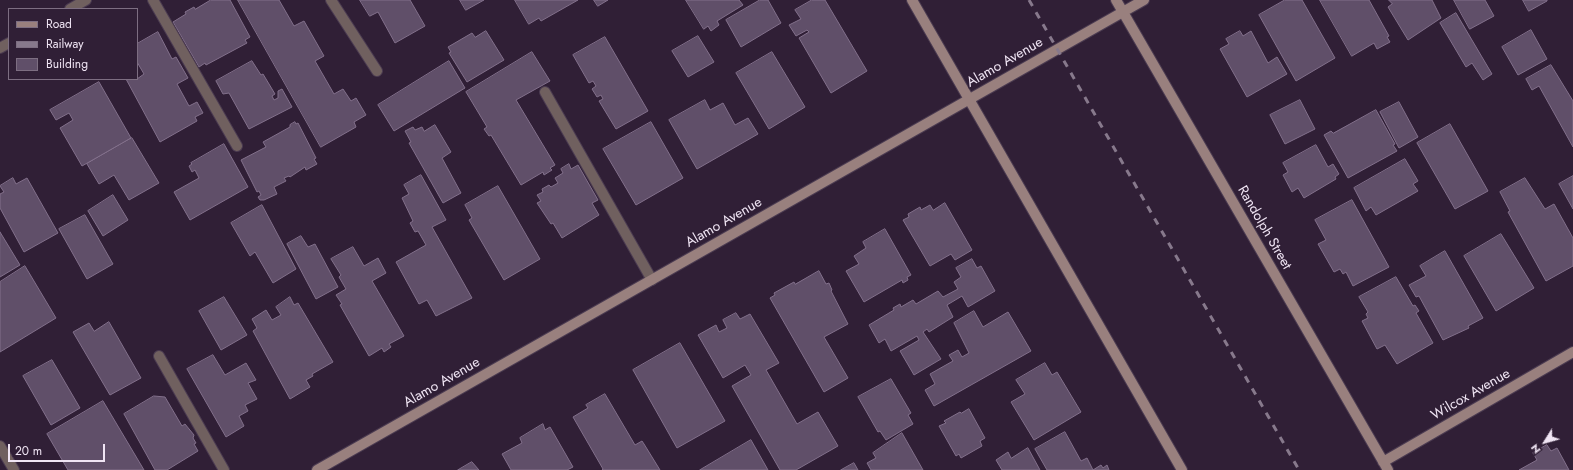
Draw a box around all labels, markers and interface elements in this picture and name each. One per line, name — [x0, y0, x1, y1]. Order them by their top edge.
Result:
legend — [8, 8, 138, 80]
text: Road — [46, 15, 72, 33]
street label: Alamo Avenue — [964, 34, 1046, 92]
text: Railway — [46, 35, 84, 53]
text: Building — [46, 55, 88, 73]
street label: Randolph Street — [1233, 183, 1295, 273]
street label: Alamo Avenue — [683, 194, 765, 252]
street label: Alamo Avenue — [401, 354, 483, 412]
street label: Wilcox Avenue — [1428, 366, 1514, 424]
north arrow — [1525, 422, 1565, 462]
scale bar — [10, 436, 107, 462]
text: N — [1526, 441, 1544, 458]
text: 20 m — [15, 442, 42, 460]

